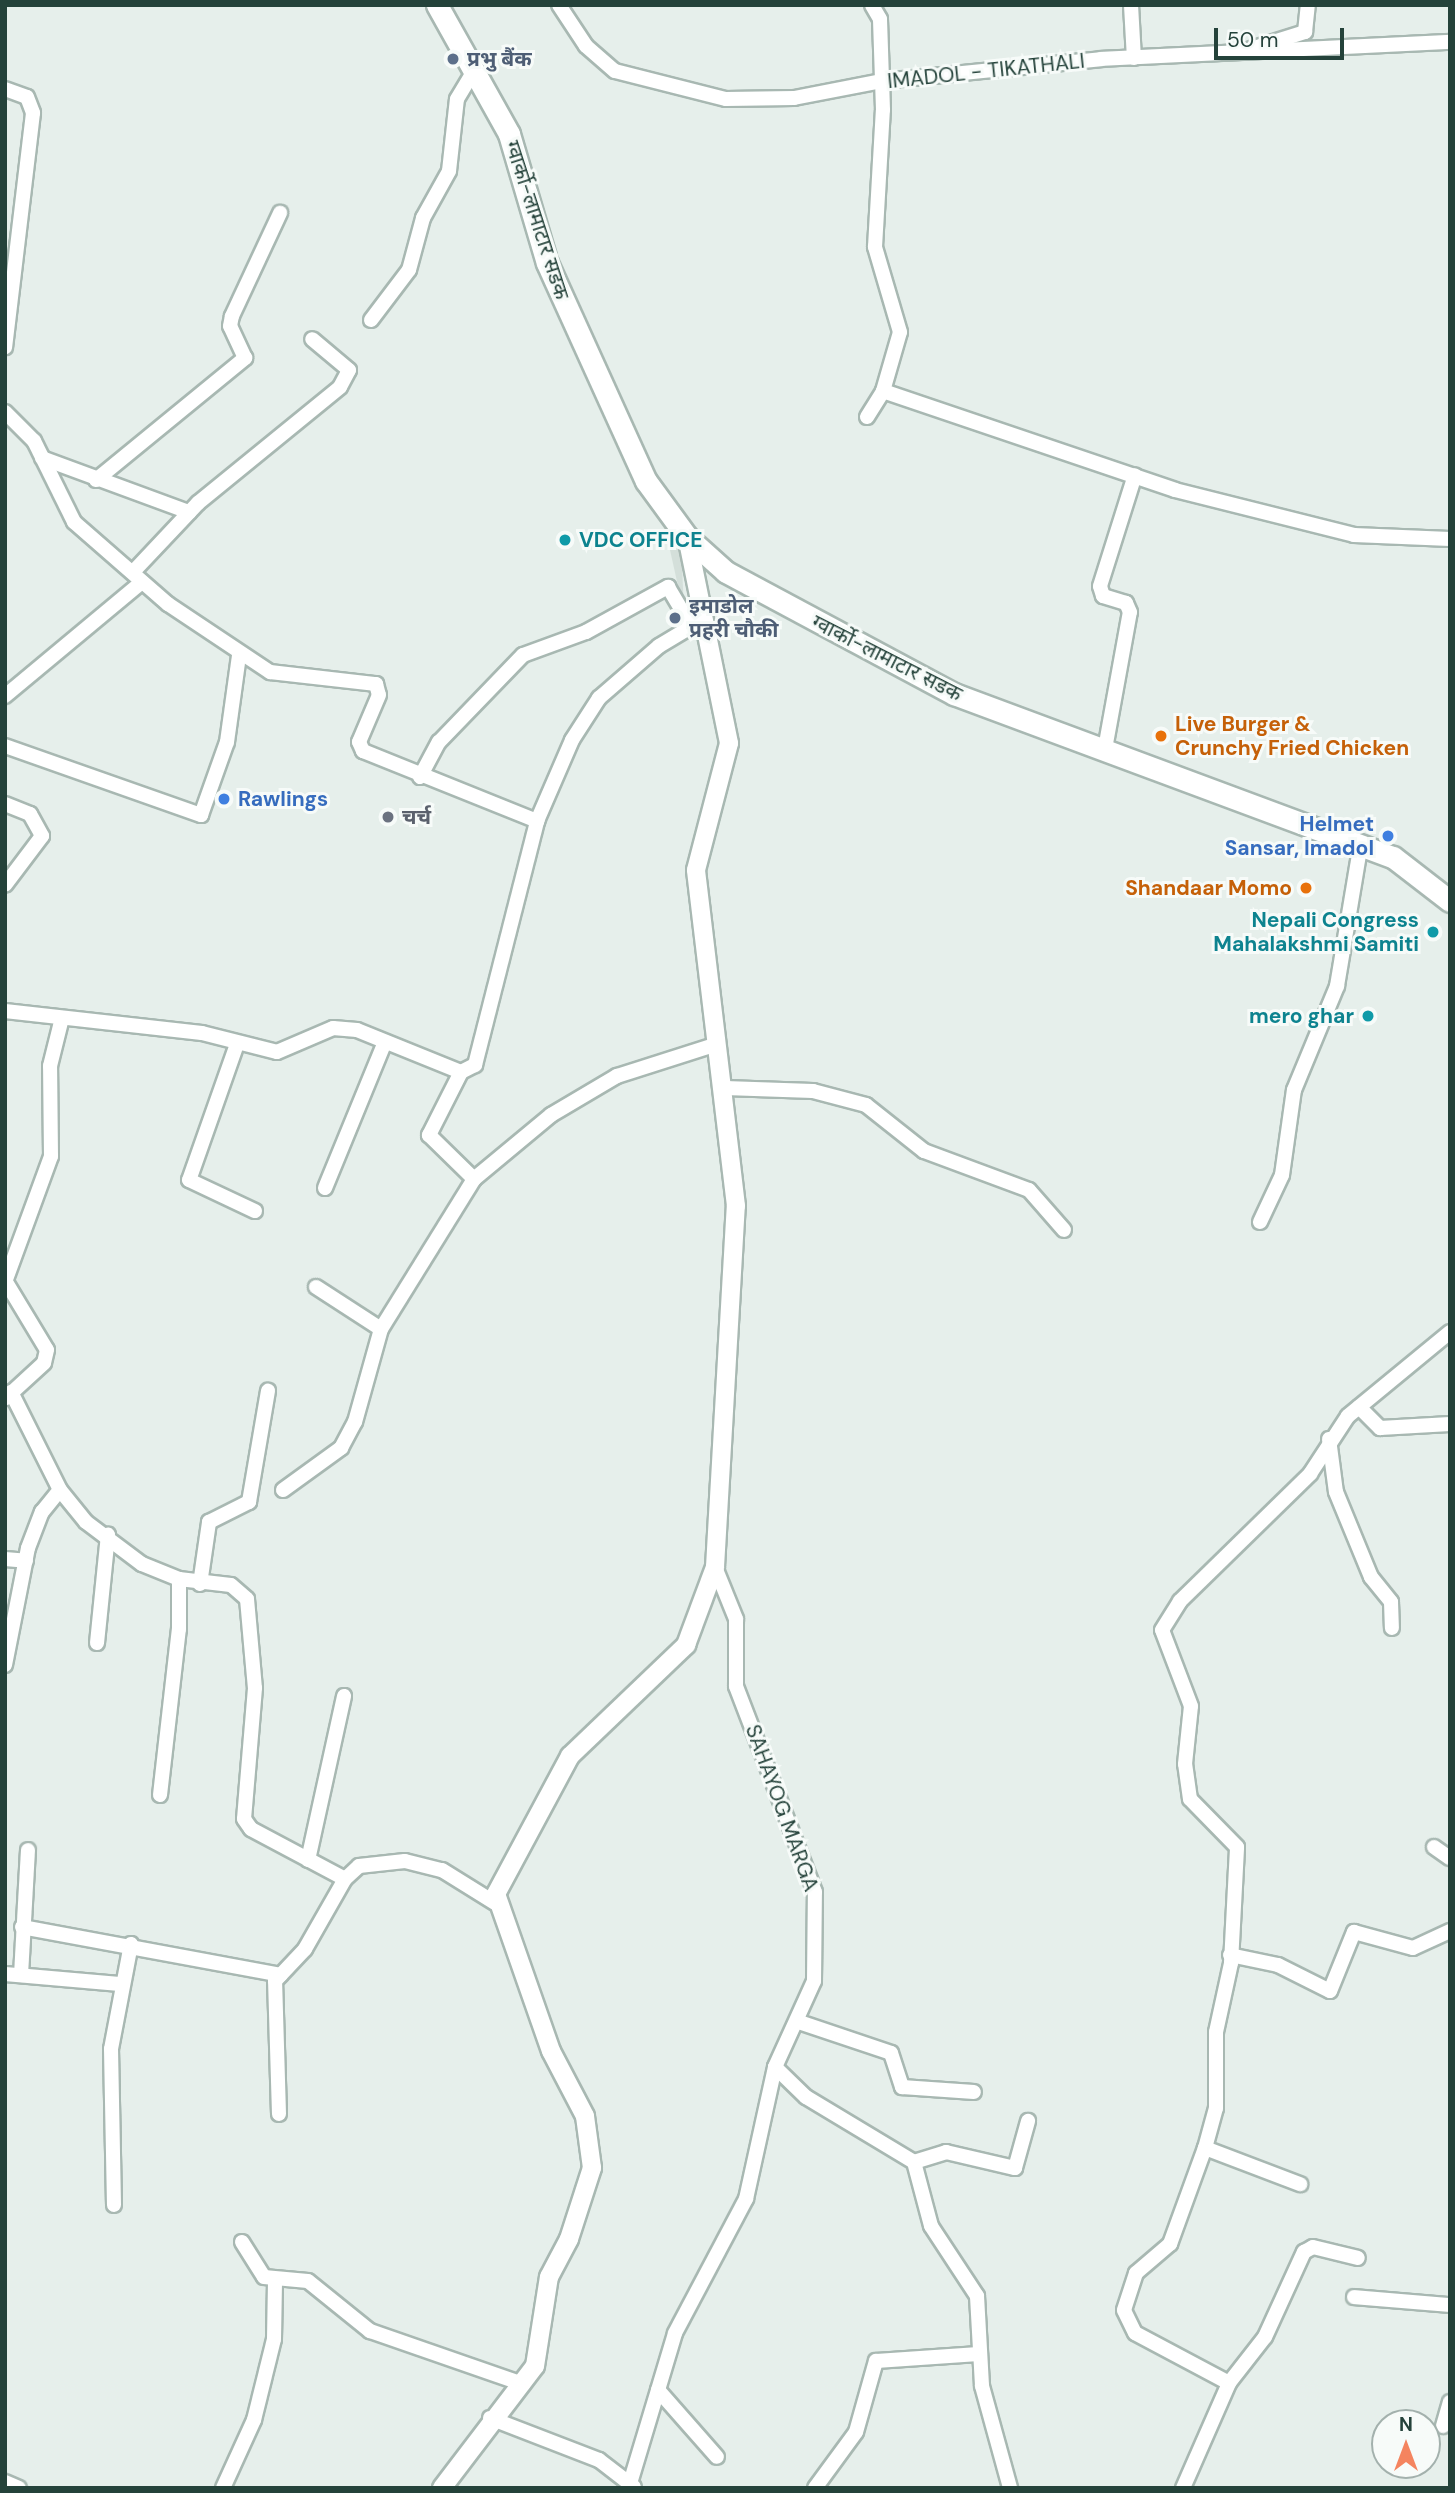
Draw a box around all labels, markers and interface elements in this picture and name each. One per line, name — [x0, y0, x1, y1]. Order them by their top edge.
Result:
scale bar — [1217, 14, 1346, 58]
text: 50 m — [1227, 26, 1278, 54]
place label: प्रभु बैंक — [467, 46, 532, 72]
street label: IMADOL - TIKATHALI — [886, 48, 1086, 94]
marker: प्रभु बैंक — [445, 51, 461, 67]
street label: ग्वार्को-लामाटार सडक — [499, 137, 575, 303]
place label: VDC OFFICE — [579, 527, 702, 553]
marker: VDC OFFICE — [557, 532, 573, 548]
place label: इमाडोल प्रहरी चौकी — [689, 593, 779, 643]
street label: ग्वार्को-लामाटार सडक — [808, 609, 966, 707]
marker: इमाडोल प्रहरी चौकी — [667, 610, 683, 626]
place label: Live Burger & Crunchy Fried Chicken — [1175, 711, 1409, 761]
marker: Live Burger & Crunchy Fried Chicken — [1153, 728, 1169, 744]
place label: Rawlings — [238, 786, 328, 812]
marker: Rawlings — [216, 791, 232, 807]
place label: चर्च — [402, 804, 431, 830]
marker: चर्च — [380, 809, 396, 825]
place label: Helmet Sansar, Imadol — [1225, 811, 1374, 861]
marker: Helmet Sansar, Imadol — [1380, 828, 1396, 844]
place label: Shandaar Momo — [1125, 875, 1292, 901]
marker: Shandaar Momo — [1298, 880, 1314, 896]
place label: Nepali Congress Mahalakshmi Samiti — [1213, 907, 1419, 957]
marker: Nepali Congress Mahalakshmi Samiti — [1425, 924, 1441, 940]
place label: mero ghar — [1249, 1003, 1354, 1029]
marker: mero ghar — [1360, 1008, 1376, 1024]
street label: SAHAYOG MARGA — [740, 1721, 824, 1895]
north arrow — [1371, 2409, 1441, 2479]
text: N — [1399, 2412, 1413, 2437]

